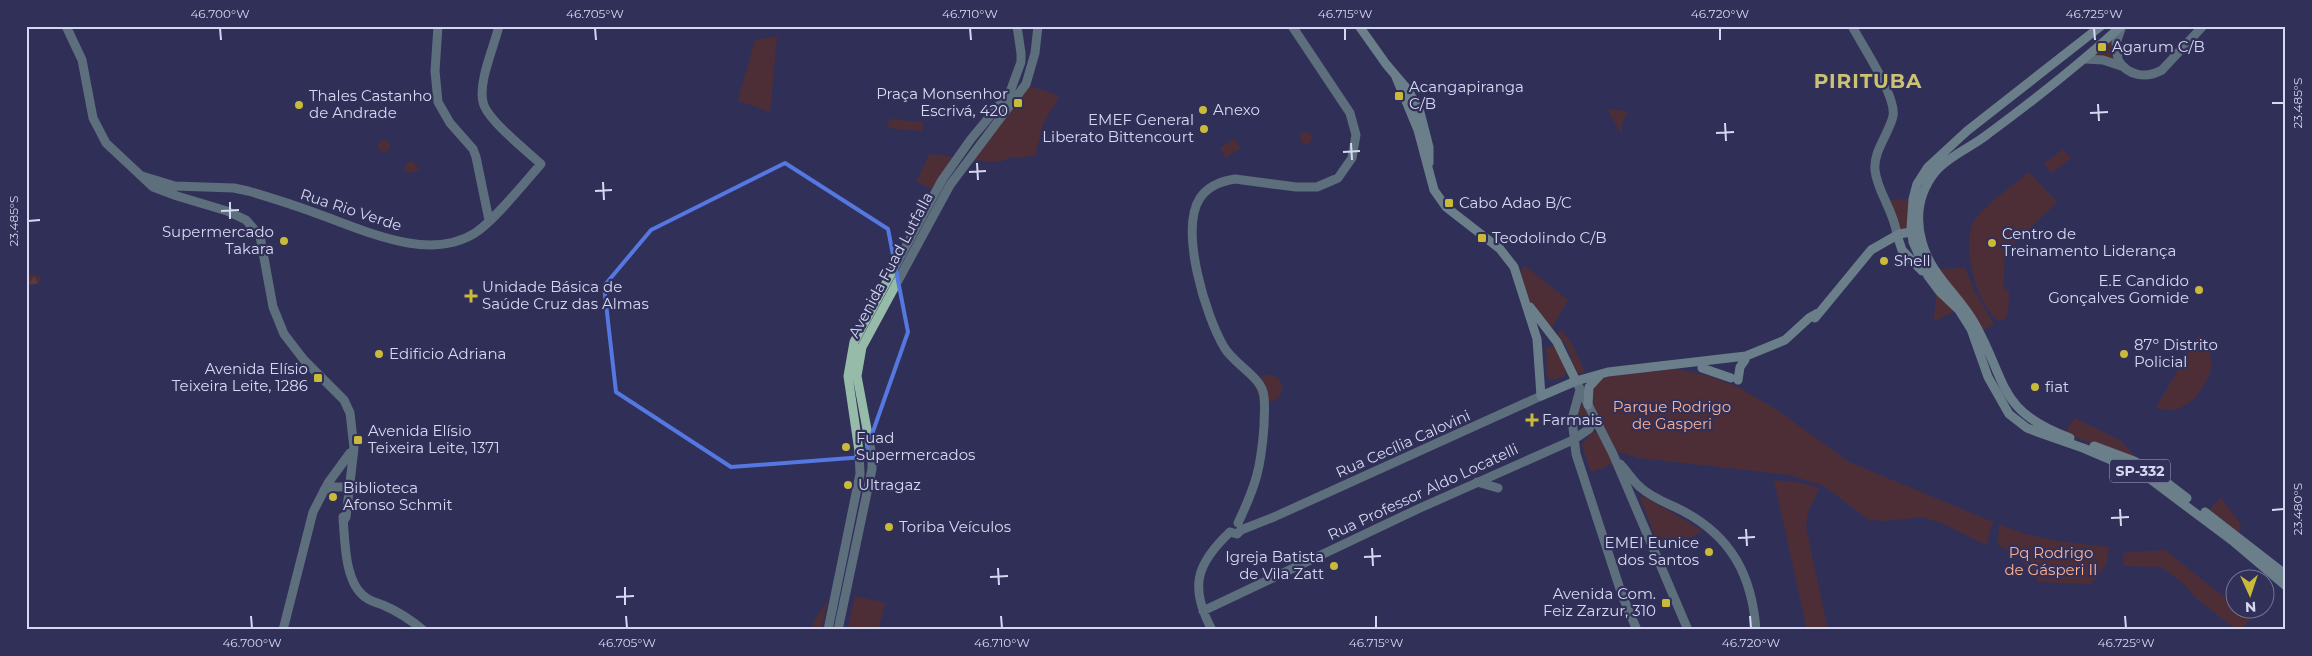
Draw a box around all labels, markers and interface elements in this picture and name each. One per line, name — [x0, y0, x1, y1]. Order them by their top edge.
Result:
text: 46.700°W — [190, 6, 250, 21]
text: 46.705°W — [566, 6, 624, 21]
text: 46.710°W — [942, 6, 998, 21]
text: 46.715°W — [1318, 6, 1372, 21]
text: 46.720°W — [1691, 6, 1749, 21]
text: 46.725°W — [2066, 6, 2122, 21]
place label: Agarum C/B — [2112, 37, 2205, 56]
marker: Agarum C/B — [2096, 41, 2108, 53]
district label: PIRITUBA — [1814, 69, 1922, 93]
place label: Acangapiranga C/B — [1409, 77, 1524, 113]
text: 23.485°S — [2290, 78, 2305, 128]
place label: Praça Monsenhor Escrivá, 420 — [876, 84, 1008, 120]
place label: Thales Castanho de Andrade — [309, 86, 432, 122]
marker: Acangapiranga C/B — [1393, 90, 1405, 102]
marker: Praça Monsenhor Escrivá, 420 — [1012, 97, 1024, 109]
marker: Thales Castanho de Andrade — [293, 99, 305, 111]
place label: Anexo — [1213, 100, 1260, 119]
marker: Anexo — [1197, 104, 1209, 116]
place label: EMEF General Liberato Bittencourt — [1042, 110, 1194, 146]
marker: EMEF General Liberato Bittencourt — [1198, 123, 1210, 135]
street label: Rua Rio Verde — [298, 184, 404, 235]
street label: Avenida Fuad Lutfalla — [844, 189, 937, 341]
place label: Cabo Adao B/C — [1459, 193, 1572, 212]
text: 23.485°S — [6, 196, 21, 246]
marker: Cabo Adao B/C — [1443, 197, 1455, 209]
place label: Supermercado Takara — [162, 222, 274, 258]
place label: Centro de Treinamento Liderança — [2002, 224, 2176, 260]
place label: Teodolindo C/B — [1492, 228, 1607, 247]
marker: Teodolindo C/B — [1476, 232, 1488, 244]
marker: Supermercado Takara — [278, 235, 290, 247]
marker: Centro de Treinamento Liderança — [1986, 237, 1998, 249]
place label: Shell — [1894, 251, 1931, 270]
marker: Shell — [1878, 255, 1890, 267]
place label: E.E Candido Gonçalves Gomide — [2048, 271, 2189, 307]
place label: Unidade Básica de Saúde Cruz das Almas — [482, 277, 649, 313]
marker: E.E Candido Gonçalves Gomide — [2193, 284, 2205, 296]
marker: Unidade Básica de Saúde Cruz das Almas — [464, 289, 478, 303]
place label: 87º Distrito Policial — [2134, 335, 2218, 371]
place label: Edificio Adriana — [389, 344, 506, 363]
marker: Edificio Adriana — [373, 348, 385, 360]
marker: 87º Distrito Policial — [2118, 348, 2130, 360]
place label: Avenida Elísio Teixeira Leite, 1286 — [172, 359, 308, 395]
marker: Avenida Elísio Teixeira Leite, 1286 — [312, 372, 324, 384]
place label: fiat — [2045, 377, 2069, 396]
marker: fiat — [2029, 381, 2041, 393]
park label: Parque Rodrigo de Gasperi — [1613, 397, 1731, 433]
street label: Rua Cecília Calovini — [1333, 405, 1473, 482]
place label: Farmais — [1542, 410, 1602, 429]
marker: Farmais — [1526, 414, 1538, 426]
place label: Avenida Elísio Teixeira Leite, 1371 — [368, 421, 500, 457]
place label: Fuad Supermercados — [856, 428, 975, 464]
marker: Avenida Elísio Teixeira Leite, 1371 — [352, 434, 364, 446]
street label: Rua Professor Aldo Locatelli — [1324, 439, 1521, 544]
marker: Fuad Supermercados — [840, 441, 852, 453]
road number: SP-332 — [2110, 460, 2170, 482]
place label: Ultragaz — [858, 475, 921, 494]
place label: Biblioteca Afonso Schmit — [343, 478, 453, 514]
marker: Ultragaz — [842, 479, 854, 491]
text: 23.480°S — [2290, 483, 2305, 535]
marker: Biblioteca Afonso Schmit — [327, 491, 339, 503]
place label: Toriba Veículos — [899, 517, 1011, 536]
marker: Toriba Veículos — [883, 521, 895, 533]
place label: EMEI Eunice dos Santos — [1605, 533, 1699, 569]
park label: Pq Rodrigo de Gásperi II — [2004, 543, 2098, 579]
marker: EMEI Eunice dos Santos — [1703, 546, 1715, 558]
place label: Igreja Batista de Vila Zatt — [1225, 547, 1324, 583]
marker: Igreja Batista de Vila Zatt — [1328, 560, 1340, 572]
north arrow — [2224, 568, 2274, 618]
place label: Avenida Com. Feiz Zarzur, 310 — [1543, 584, 1656, 620]
marker: Avenida Com. Feiz Zarzur, 310 — [1660, 597, 1672, 609]
text: N — [2245, 598, 2257, 616]
text: 46.700°W — [222, 635, 282, 650]
text: 46.705°W — [598, 635, 656, 650]
text: 46.710°W — [974, 635, 1030, 650]
text: 46.715°W — [1349, 635, 1403, 650]
text: 46.720°W — [1722, 635, 1780, 650]
text: 46.725°W — [2098, 635, 2154, 650]

